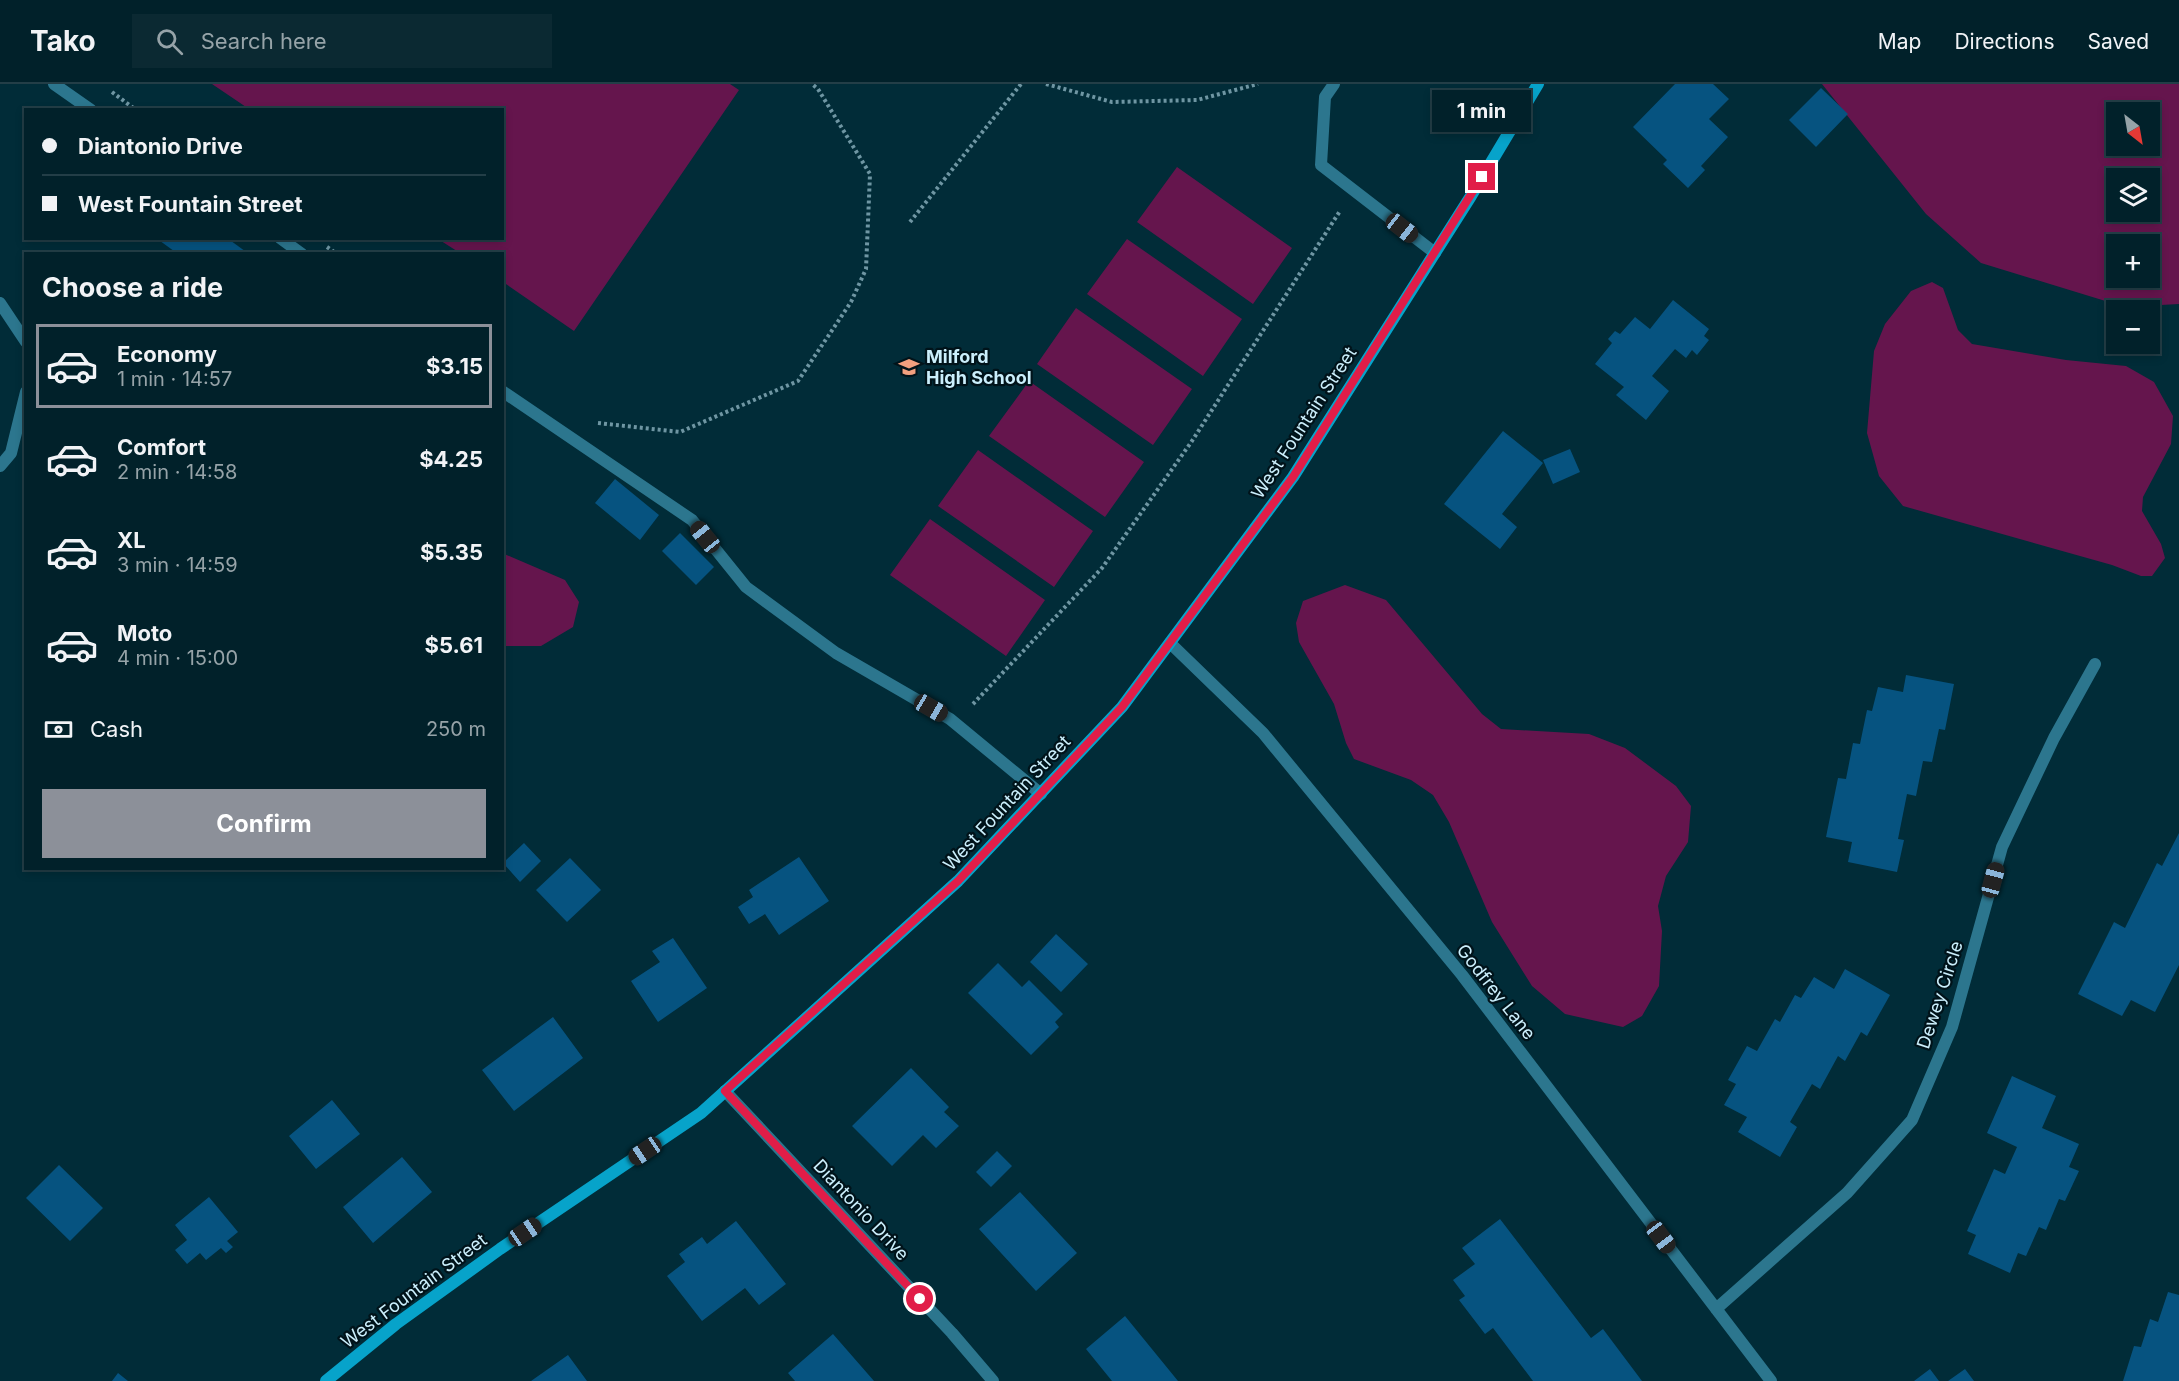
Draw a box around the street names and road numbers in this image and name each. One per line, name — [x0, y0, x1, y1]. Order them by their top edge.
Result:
street label: West Fountain Street — [1247, 343, 1361, 503]
street label: West Fountain Street — [939, 731, 1075, 874]
street label: Dewey Circle — [1912, 938, 1967, 1051]
street label: Godfrey Lane — [1453, 940, 1540, 1044]
street label: Diantonio Drive — [809, 1155, 913, 1264]
street label: West Fountain Street — [337, 1229, 491, 1352]

